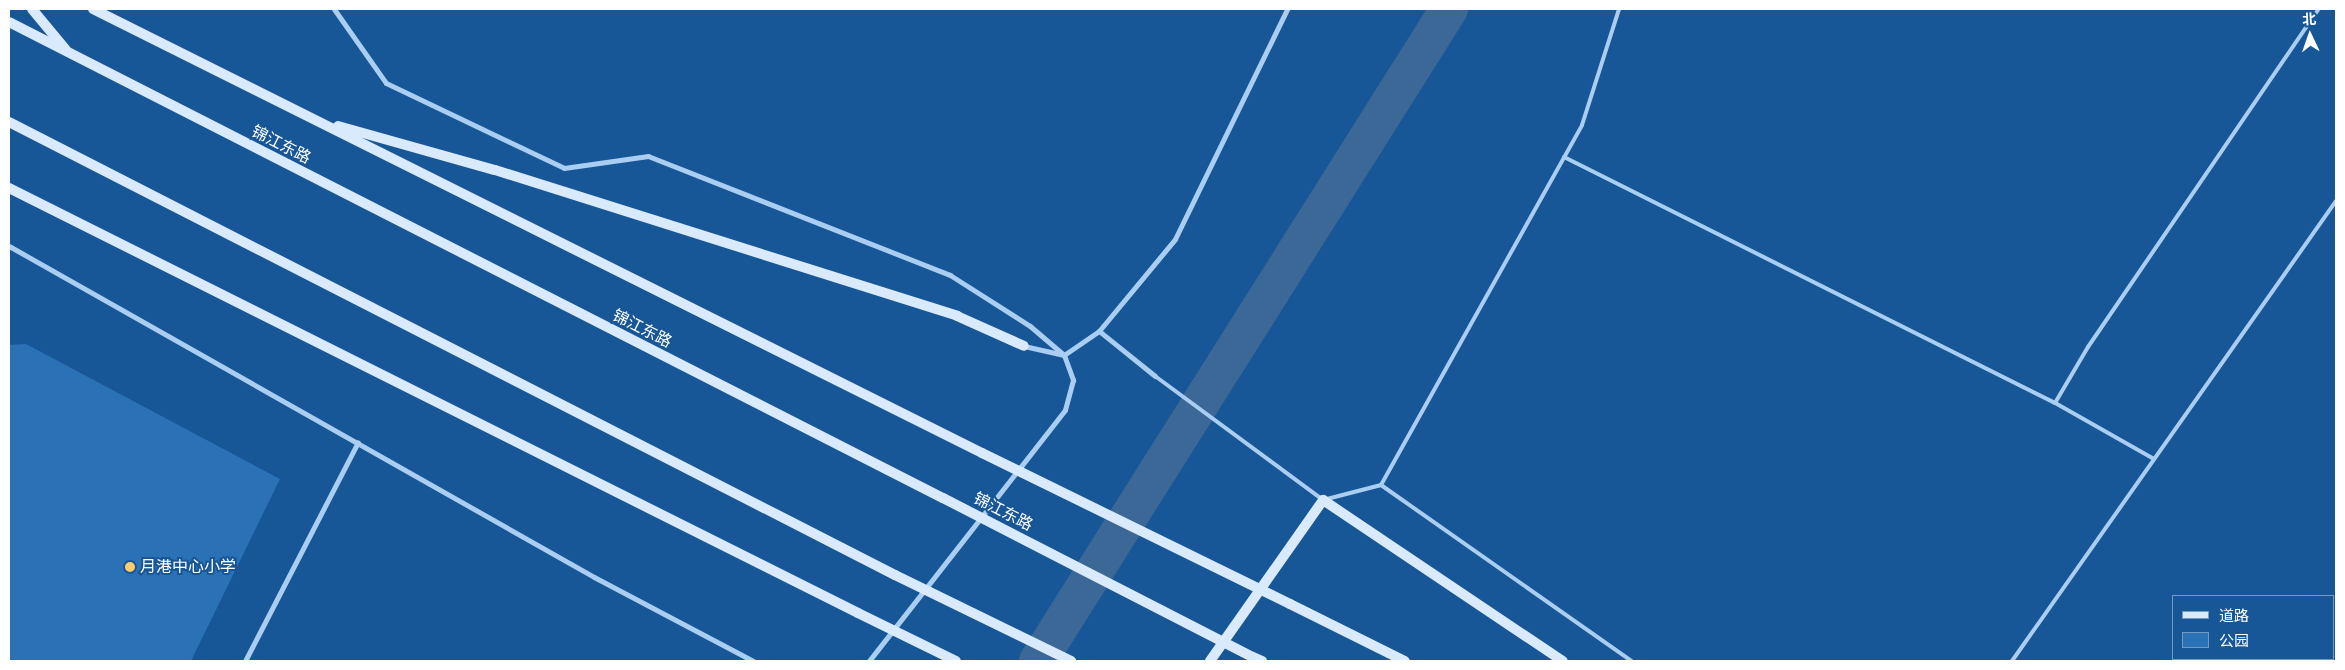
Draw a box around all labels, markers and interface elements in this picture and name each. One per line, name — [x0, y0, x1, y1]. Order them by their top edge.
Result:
north arrow — [2285, 10, 2335, 60]
text: 北 — [2302, 11, 2317, 28]
street label: 锦江东路 — [248, 122, 314, 168]
street label: 锦江东路 — [609, 306, 675, 352]
street label: 锦江东路 — [970, 489, 1036, 535]
place label: 月港中心小学 — [140, 557, 236, 577]
marker: 月港中心小学 — [124, 561, 136, 573]
legend — [2172, 595, 2335, 660]
text: 道路 — [2219, 607, 2249, 625]
text: 公园 — [2219, 632, 2249, 650]

